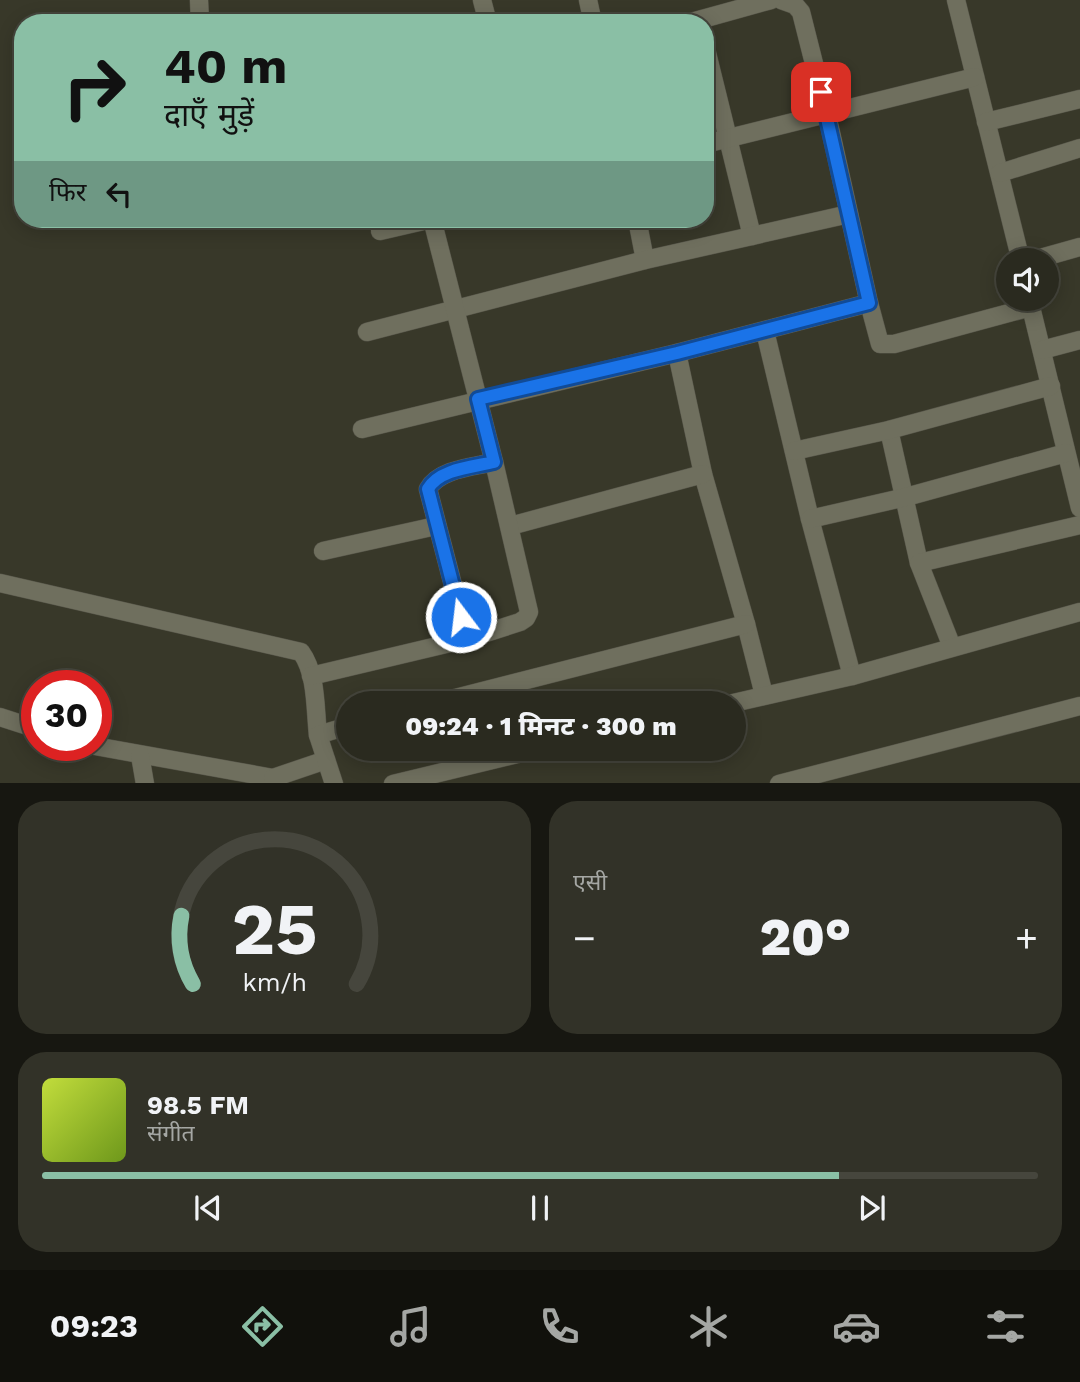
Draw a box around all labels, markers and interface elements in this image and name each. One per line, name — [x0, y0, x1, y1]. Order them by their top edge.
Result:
text: 40 m — [164, 37, 287, 95]
icon: right — [49, 42, 140, 133]
pin — [791, 62, 851, 122]
icon: arrive — [802, 73, 840, 111]
text: दाएँ मुड़ें — [164, 96, 254, 134]
icon: left — [100, 175, 138, 213]
text: फिर — [49, 177, 86, 207]
map controls — [996, 248, 1059, 311]
button: sound — [996, 248, 1059, 311]
position arrow — [424, 580, 498, 654]
speed limit sign: 30 — [21, 670, 112, 761]
text: 09:24 · 1 मिनट · 300 m — [405, 711, 677, 741]
text: एसी — [573, 869, 607, 896]
text: 25 — [232, 886, 317, 972]
text: 20° — [760, 907, 851, 968]
text: − — [573, 916, 596, 960]
text: + — [1015, 916, 1038, 960]
text: km/h — [242, 967, 307, 996]
text: 98.5 FM — [147, 1090, 249, 1120]
text: संगीत — [147, 1120, 195, 1147]
icon: previous — [189, 1189, 227, 1227]
icon: pause — [521, 1189, 559, 1227]
icon: next — [853, 1189, 891, 1227]
icon: directions — [238, 1302, 287, 1351]
icon: music — [386, 1302, 435, 1351]
icon: phone — [535, 1302, 584, 1351]
icon: climate — [684, 1302, 733, 1351]
icon: car — [832, 1302, 881, 1351]
icon: filters — [981, 1302, 1030, 1351]
text: 09:23 — [50, 1307, 138, 1345]

